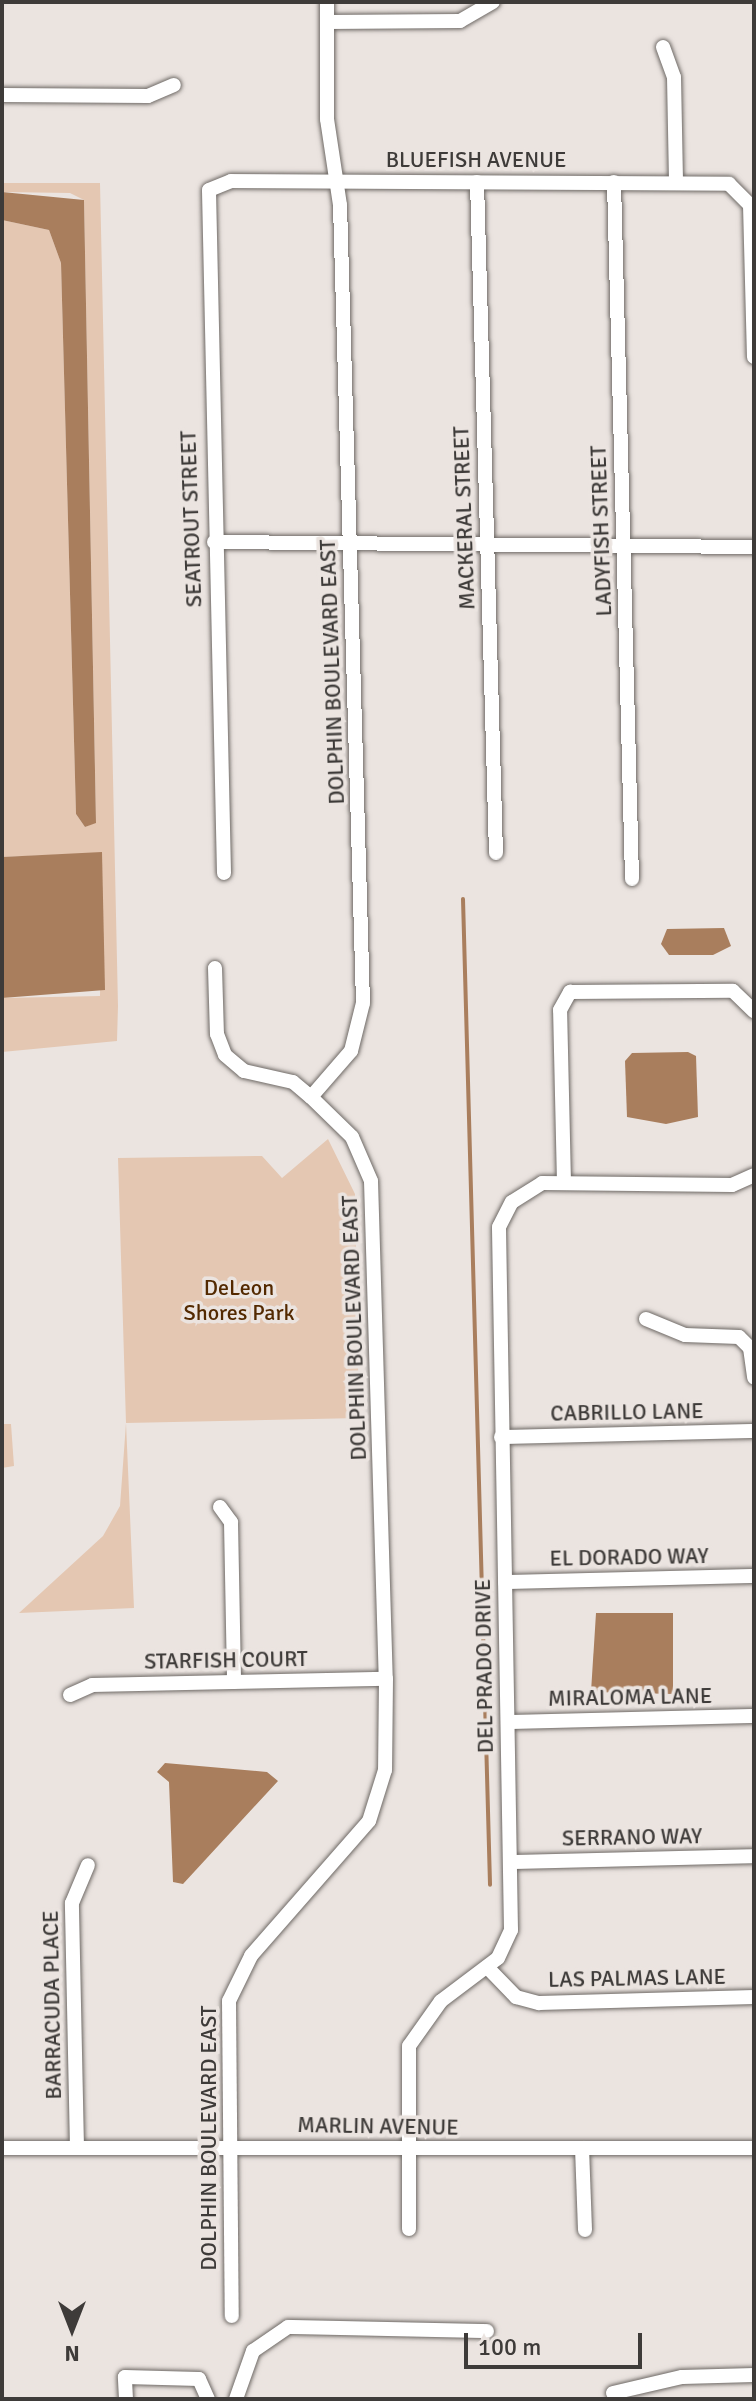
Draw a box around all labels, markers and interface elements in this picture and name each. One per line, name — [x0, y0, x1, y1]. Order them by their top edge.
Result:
street label: BLUEFISH AVENUE — [386, 147, 566, 173]
street label: MACKERAL STREET — [448, 426, 480, 610]
street label: SEATROUT STREET — [175, 430, 207, 608]
street label: LADYFISH STREET — [585, 445, 617, 617]
street label: DOLPHIN BOULEVARD EAST — [314, 539, 350, 805]
street label: DOLPHIN BOULEVARD EAST — [336, 1195, 372, 1461]
park label: DeLeon Shores Park — [183, 1274, 295, 1326]
street label: CABRILLO LANE — [550, 1397, 704, 1427]
street label: EL DORADO WAY — [549, 1542, 709, 1572]
street label: DEL PRADO DRIVE — [469, 1579, 499, 1753]
street label: STARFISH COURT — [144, 1645, 308, 1675]
street label: MIRALOMA LANE — [548, 1682, 712, 1712]
street label: SERRANO WAY — [562, 1823, 702, 1851]
street label: BARRACUDA PLACE — [37, 1910, 67, 2100]
street label: LAS PALMAS LANE — [548, 1963, 726, 1993]
street label: DOLPHIN BOULEVARD EAST — [196, 2005, 222, 2271]
street label: MARLIN AVENUE — [297, 2111, 459, 2141]
north arrow — [32, 2289, 112, 2369]
scale bar — [468, 2317, 646, 2367]
text: 100 m — [478, 2332, 541, 2362]
text: N — [64, 2340, 80, 2367]

